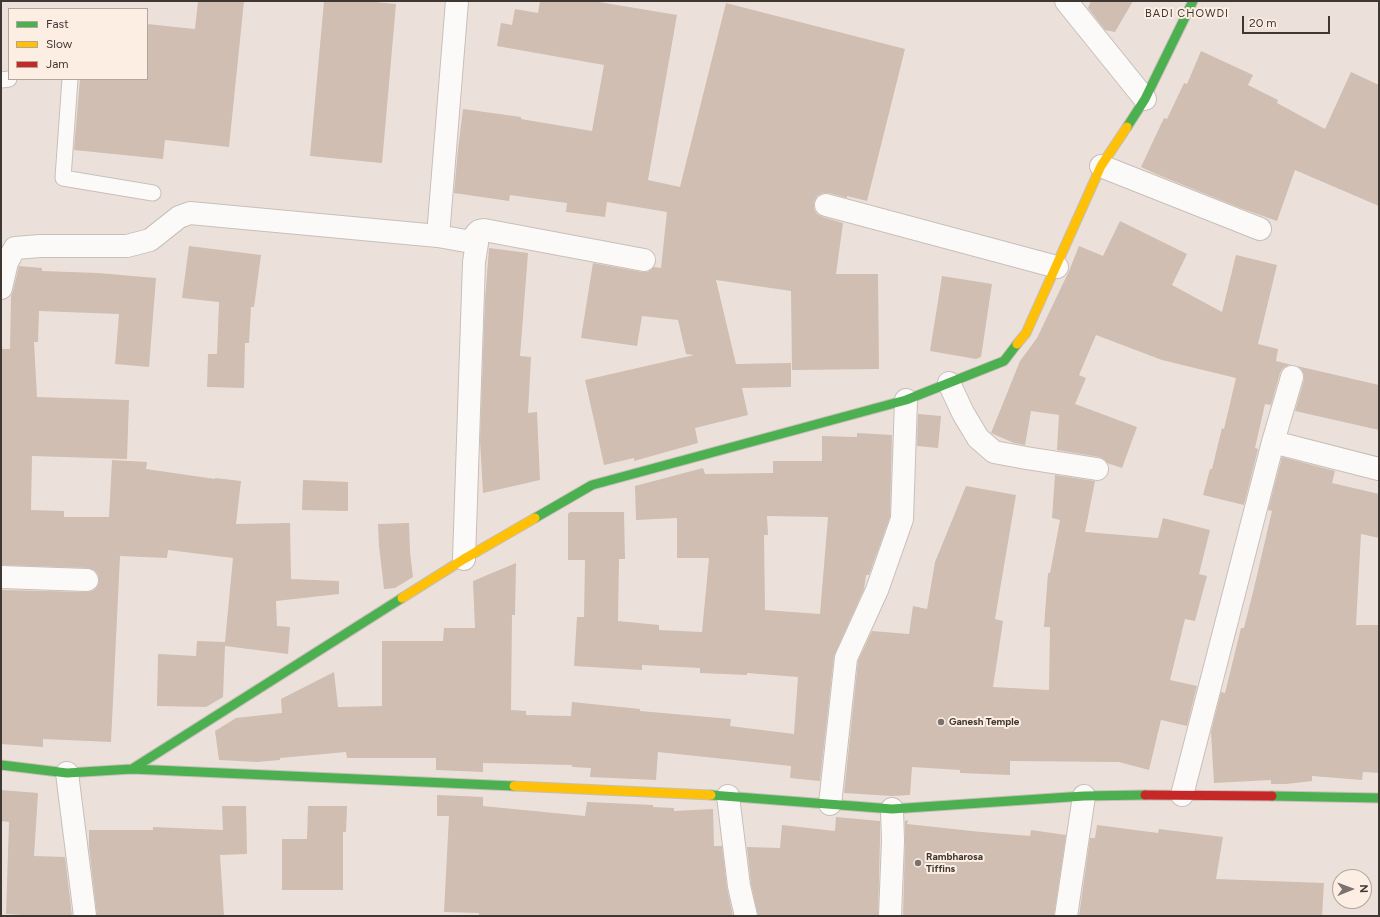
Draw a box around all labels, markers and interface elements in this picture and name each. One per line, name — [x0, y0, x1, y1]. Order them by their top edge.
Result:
district label: BADI CHOWDI — [1145, 7, 1229, 21]
legend — [8, 8, 148, 80]
scale bar — [1244, 8, 1332, 34]
text: 20 m — [1249, 16, 1277, 30]
text: Fast — [46, 17, 69, 31]
text: Slow — [46, 37, 72, 51]
text: Jam — [46, 57, 69, 71]
place label: Ganesh Temple — [949, 716, 1019, 728]
marker: Ganesh Temple — [936, 717, 946, 727]
place label: Rambharosa Tiffins — [926, 851, 983, 874]
marker: Rambharosa Tiffins — [913, 858, 923, 868]
north arrow — [1332, 869, 1372, 909]
text: N — [1357, 884, 1370, 893]

